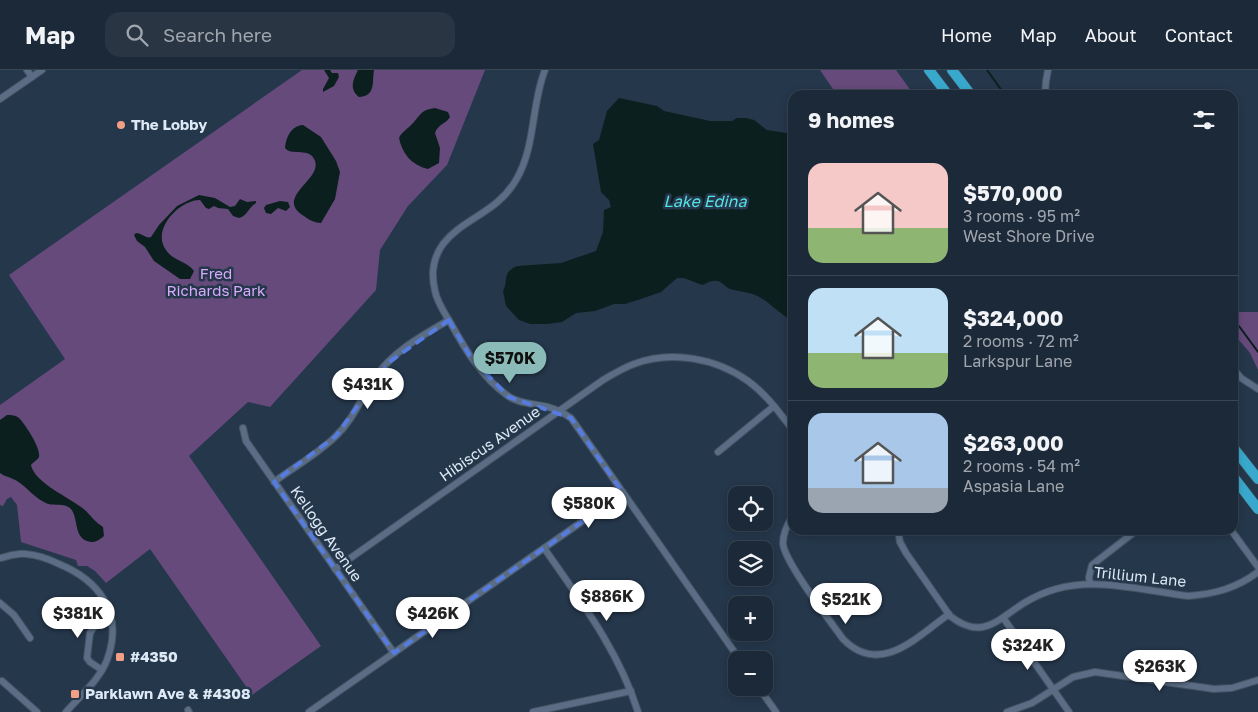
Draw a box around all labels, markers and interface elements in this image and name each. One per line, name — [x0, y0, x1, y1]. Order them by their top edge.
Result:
search box — [105, 12, 455, 57]
text: Map — [25, 20, 75, 49]
icon: search — [123, 21, 151, 49]
text: Search here — [163, 23, 272, 46]
text: Home — [941, 24, 992, 46]
text: Map — [1020, 24, 1057, 46]
text: About — [1085, 24, 1137, 46]
text: Contact — [1165, 24, 1233, 46]
icon: filters — [1190, 106, 1218, 134]
text: 9 homes — [808, 107, 894, 133]
place label: The Lobby — [131, 115, 207, 133]
marker: The Lobby — [115, 119, 127, 131]
text: $570,000 — [963, 180, 1063, 206]
icon: home — [848, 183, 908, 243]
water label: Lake Edina — [664, 191, 747, 211]
text: 3 rooms · 95 m² — [963, 206, 1080, 226]
text: West Shore Drive — [963, 226, 1095, 246]
park label: Fred Richards Park — [166, 264, 266, 299]
text: $324,000 — [963, 305, 1064, 331]
icon: home — [848, 308, 908, 368]
text: 2 rooms · 72 m² — [963, 331, 1079, 351]
pin: $570K — [475, 342, 545, 384]
text: $570K — [484, 348, 536, 368]
text: Larkspur Lane — [963, 351, 1072, 371]
pin: $431K — [333, 368, 403, 410]
text: $431K — [343, 374, 393, 394]
street label: Hibiscus Avenue — [436, 402, 543, 485]
text: $263,000 — [963, 430, 1064, 456]
icon: home — [848, 433, 908, 493]
text: 2 rooms · 54 m² — [963, 456, 1080, 476]
text: Aspasia Lane — [963, 476, 1064, 496]
street label: Kellogg Avenue — [287, 482, 367, 585]
pin: $580K — [554, 486, 624, 529]
map controls — [728, 486, 773, 696]
button: locate — [728, 486, 773, 531]
text: $580K — [563, 493, 615, 513]
button: layers — [728, 541, 773, 586]
street label: Trillium Lane — [1093, 562, 1187, 590]
pin: $886K — [572, 580, 642, 622]
pin: $521K — [811, 582, 881, 625]
text: $886K — [581, 586, 633, 606]
text: $521K — [821, 589, 871, 609]
pin: $381K — [43, 596, 113, 639]
pin: $426K — [398, 596, 468, 639]
button: + — [728, 596, 773, 641]
text: $381K — [53, 603, 103, 623]
text: $426K — [407, 603, 459, 623]
pin: $324K — [993, 628, 1063, 671]
text: $324K — [1002, 635, 1054, 655]
place label: #4350 — [130, 647, 178, 665]
pin: $263K — [1125, 650, 1195, 692]
marker: #4350 — [114, 651, 126, 663]
button: − — [728, 651, 773, 696]
text: $263K — [1134, 656, 1186, 676]
place label: Parklawn Ave & #4308 — [85, 684, 251, 702]
marker: Parklawn Ave & #4308 — [69, 688, 81, 700]

